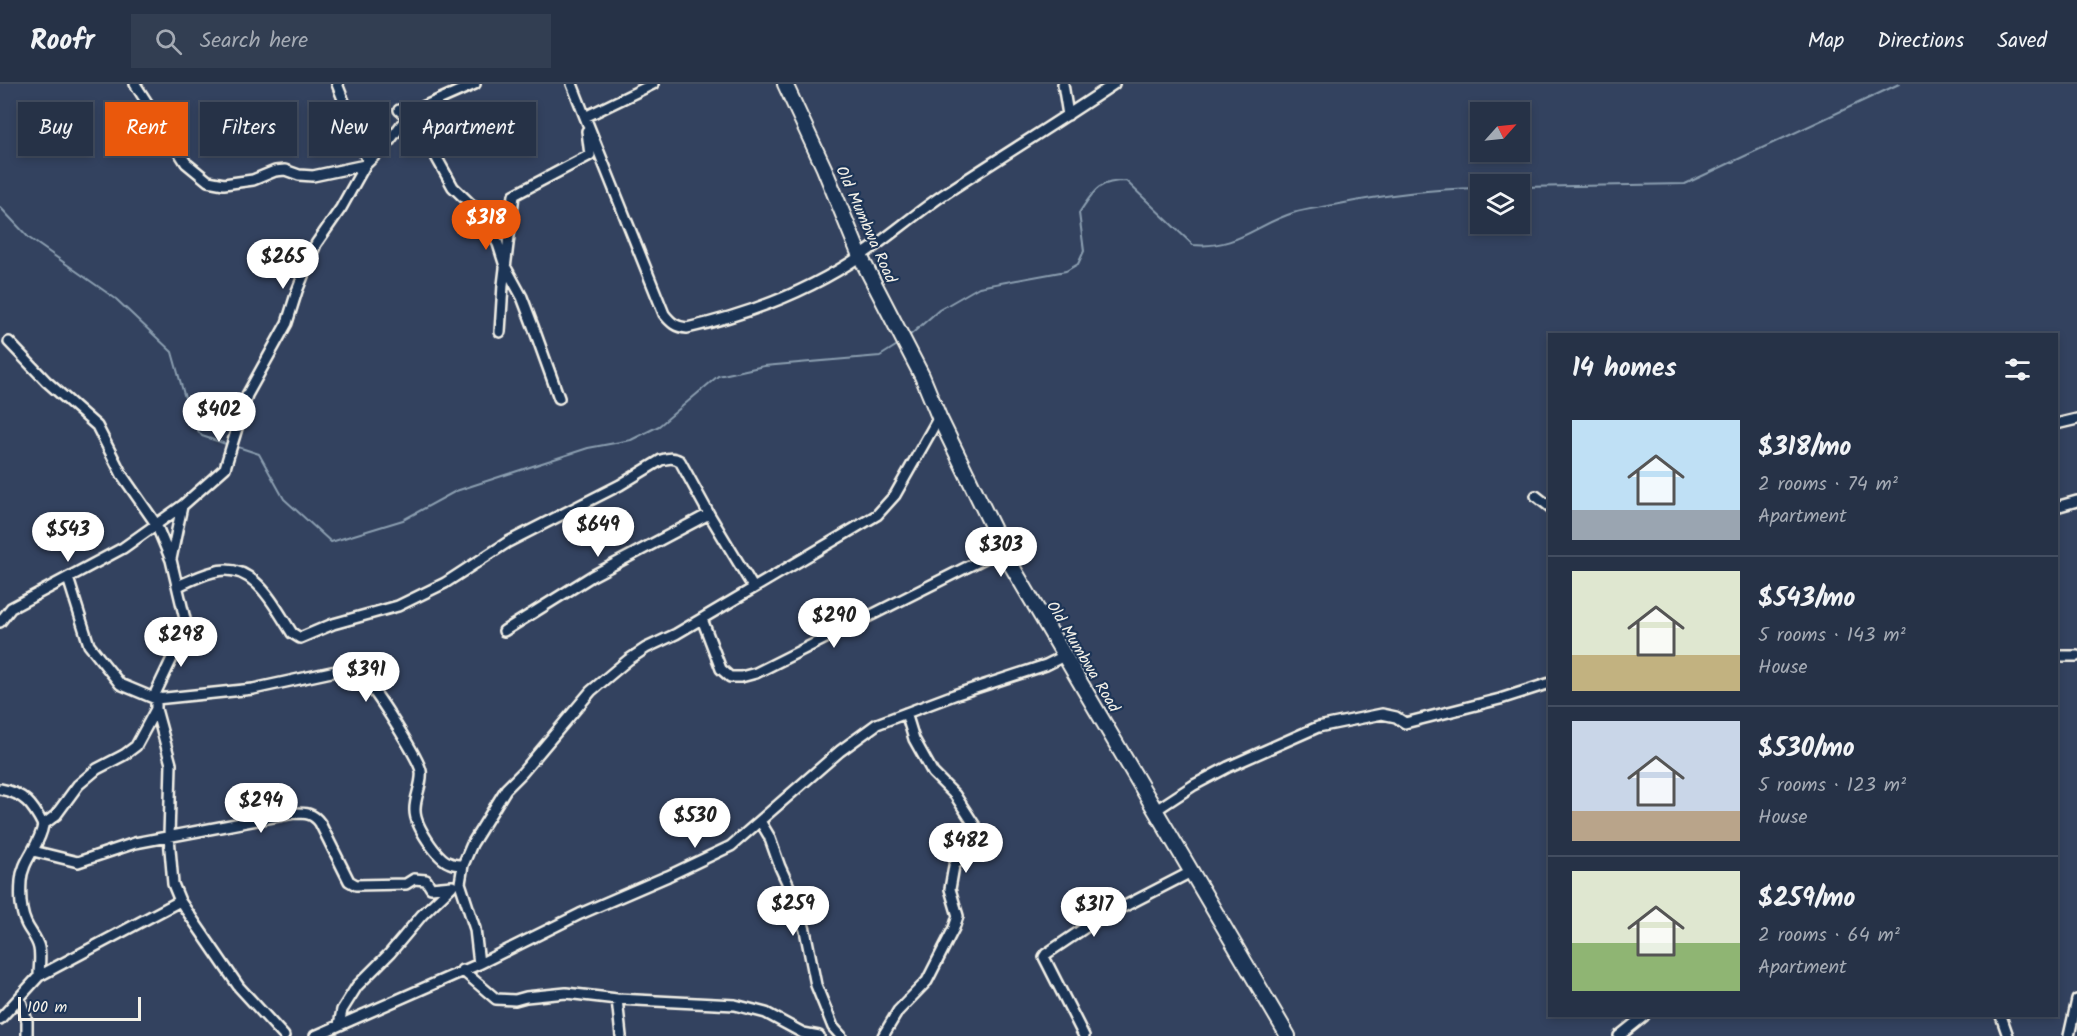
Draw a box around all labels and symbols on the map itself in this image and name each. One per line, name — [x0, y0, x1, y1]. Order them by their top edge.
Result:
north arrow — [1470, 102, 1530, 162]
street label: Old Mumbwa Road — [829, 162, 903, 288]
pin: $318 — [450, 200, 522, 251]
pin: $265 — [247, 239, 319, 290]
pin: $402 — [183, 392, 255, 443]
pin: $649 — [562, 507, 634, 558]
pin: $543 — [32, 512, 104, 563]
pin: $303 — [965, 527, 1037, 578]
street label: Old Mumbwa Road — [1039, 596, 1126, 718]
pin: $290 — [798, 598, 870, 649]
pin: $298 — [145, 617, 217, 668]
pin: $391 — [330, 652, 402, 703]
pin: $294 — [225, 783, 297, 834]
pin: $530 — [659, 798, 731, 849]
pin: $482 — [930, 823, 1002, 874]
pin: $259 — [757, 886, 829, 937]
pin: $317 — [1058, 887, 1130, 938]
scale bar — [18, 994, 141, 1022]

